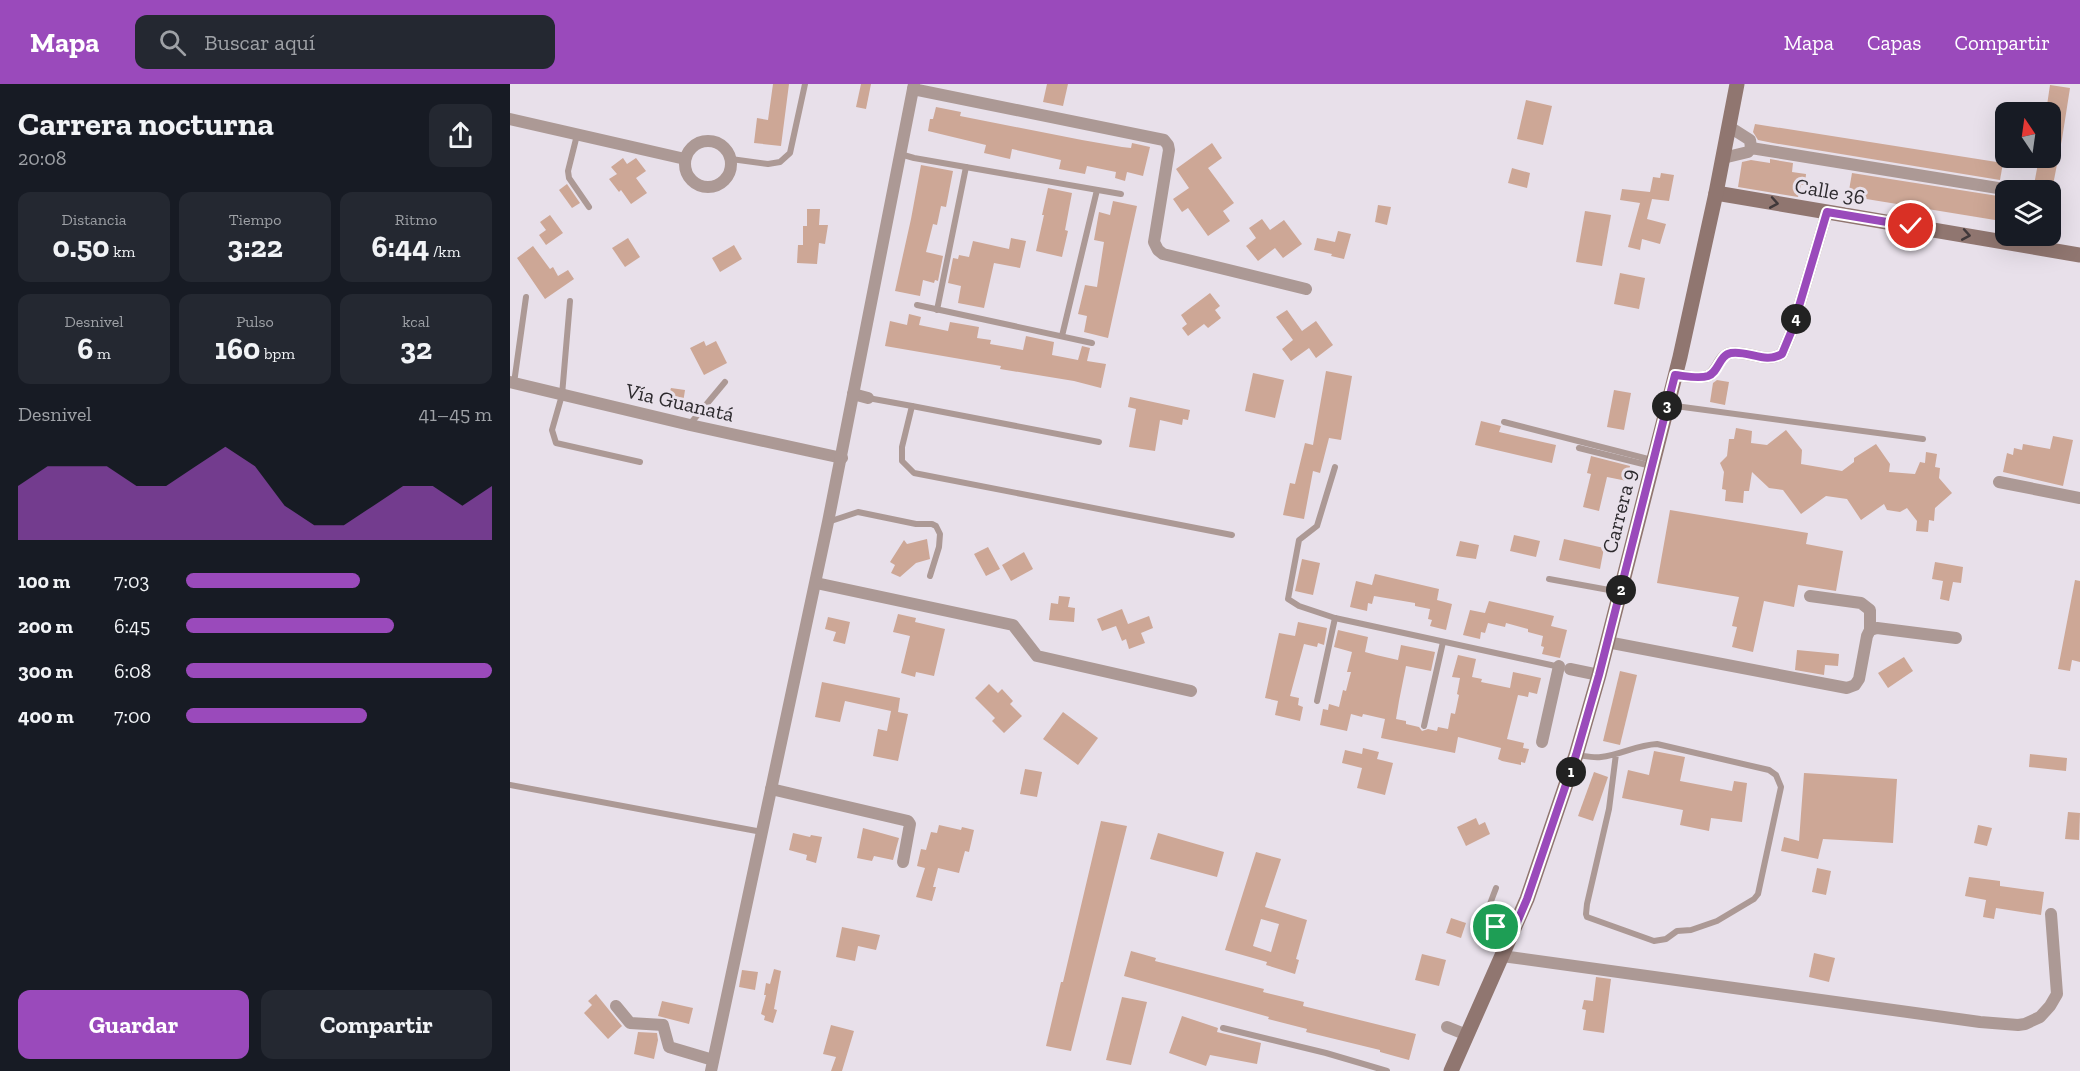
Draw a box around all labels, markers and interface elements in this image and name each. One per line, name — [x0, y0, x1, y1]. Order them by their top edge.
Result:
search box — [135, 15, 555, 69]
text: Mapa — [30, 26, 99, 59]
icon: search — [156, 26, 189, 59]
text: Buscar aquí — [204, 29, 315, 56]
text: Mapa — [1784, 30, 1834, 55]
text: Capas — [1867, 30, 1922, 55]
text: Compartir — [1955, 30, 2050, 55]
north arrow — [1995, 102, 2061, 168]
map controls — [1995, 102, 2061, 246]
text: Carrera nocturna — [18, 104, 274, 143]
button: share — [429, 104, 492, 167]
text: 20:08 — [18, 146, 67, 170]
street label: Calle 36 — [1793, 173, 1867, 209]
button: layers — [1995, 180, 2061, 246]
one-way arrow — [1768, 196, 1778, 209]
pin — [1885, 200, 1936, 251]
icon: check — [1894, 209, 1927, 242]
text: Distancia — [61, 210, 127, 229]
text: Tiempo — [229, 210, 281, 229]
text: Ritmo — [395, 210, 437, 229]
text: 0.50 — [53, 229, 110, 265]
text: 3:22 — [227, 229, 283, 265]
text: 6:44 — [372, 229, 429, 265]
one-way arrow — [1961, 229, 1971, 241]
text: km — [110, 242, 135, 261]
text: /km — [429, 242, 460, 261]
pin: 4 — [1781, 304, 1811, 334]
text: 4 — [1791, 309, 1801, 328]
text: Desnivel — [65, 312, 123, 331]
text: Pulso — [236, 312, 274, 331]
text: kcal — [402, 312, 430, 331]
text: 6 — [77, 331, 93, 367]
text: 160 — [215, 331, 260, 367]
text: 32 — [400, 331, 432, 367]
text: m — [93, 344, 111, 363]
text: bpm — [260, 344, 295, 363]
street label: Vía Guanatá — [622, 377, 737, 427]
pin: 3 — [1652, 391, 1682, 421]
text: 3 — [1663, 396, 1671, 415]
text: Desnivel — [18, 402, 92, 426]
text: 41–45 m — [418, 402, 492, 426]
street label: Carrera 9 — [1596, 466, 1642, 556]
text: 100 m — [18, 569, 70, 593]
text: 7:03 — [114, 569, 149, 593]
pin: 2 — [1606, 575, 1636, 605]
text: 2 — [1617, 580, 1625, 599]
text: 200 m — [18, 614, 73, 638]
text: 6:45 — [114, 614, 150, 638]
text: 300 m — [18, 659, 73, 683]
text: 6:08 — [114, 659, 151, 683]
text: 400 m — [18, 704, 74, 728]
text: 7:00 — [114, 704, 151, 728]
pin: 1 — [1556, 757, 1586, 787]
text: 1 — [1568, 762, 1574, 781]
pin — [1470, 901, 1521, 952]
icon: arrive — [1479, 910, 1512, 943]
button: Guardar — [18, 990, 249, 1059]
button: Compartir — [261, 990, 492, 1059]

